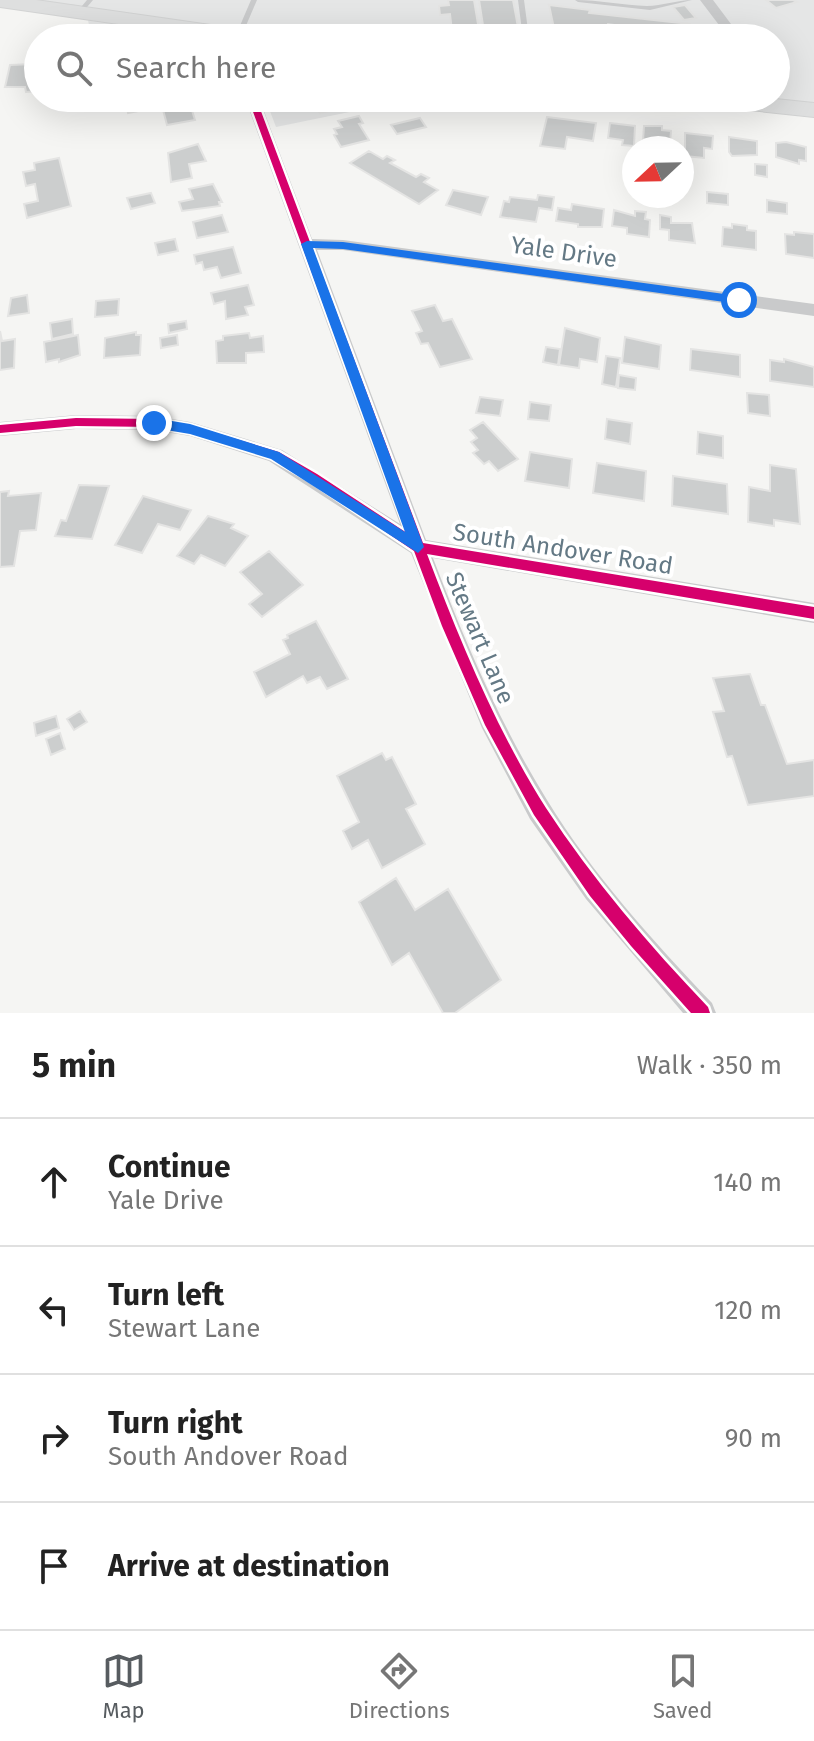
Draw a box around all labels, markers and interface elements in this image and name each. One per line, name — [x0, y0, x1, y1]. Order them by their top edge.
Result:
search box — [24, 24, 790, 112]
icon: search — [52, 46, 96, 90]
text: Search here — [116, 50, 276, 86]
north arrow — [622, 136, 694, 208]
street label: Yale Drive — [509, 231, 619, 273]
route start — [721, 282, 757, 318]
route end — [136, 405, 172, 441]
street label: South Andover Road — [451, 518, 675, 580]
street label: Stewart Lane — [440, 568, 520, 708]
text: 5 min — [32, 1045, 116, 1086]
text: Walk · 350 m — [637, 1050, 782, 1081]
text: Continue — [108, 1149, 231, 1185]
icon: ahead — [32, 1160, 76, 1204]
text: 140 m — [713, 1167, 782, 1198]
text: Yale Drive — [108, 1185, 224, 1216]
text: Turn left — [108, 1277, 224, 1313]
icon: left — [32, 1288, 76, 1332]
text: 120 m — [714, 1295, 782, 1326]
text: Stewart Lane — [108, 1313, 260, 1344]
text: Turn right — [108, 1405, 243, 1441]
icon: right — [32, 1416, 76, 1460]
text: 90 m — [725, 1423, 782, 1454]
text: South Andover Road — [108, 1441, 349, 1472]
icon: arrive — [32, 1544, 76, 1588]
text: Arrive at destination — [108, 1548, 390, 1584]
tab: Map — [102, 1649, 146, 1724]
tab: Directions — [349, 1649, 450, 1724]
tab: Saved — [653, 1649, 712, 1724]

